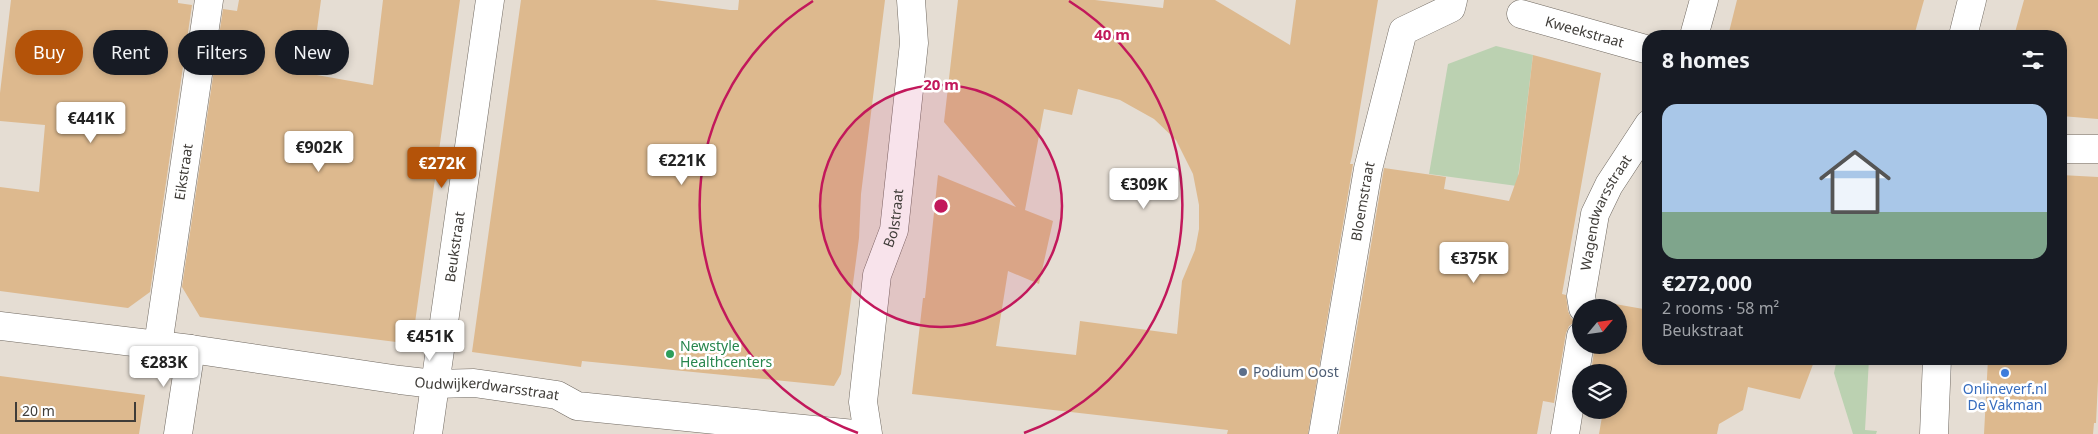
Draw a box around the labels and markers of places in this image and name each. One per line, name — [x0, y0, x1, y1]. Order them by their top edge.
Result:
pin: €441K — [56, 102, 126, 144]
pin: €902K — [284, 130, 354, 173]
pin: €221K — [647, 144, 717, 186]
pin: €272K — [407, 146, 477, 189]
pin: €309K — [1109, 168, 1179, 210]
centre of rings — [932, 197, 950, 215]
pin: €375K — [1439, 242, 1509, 284]
pin: €451K — [395, 320, 465, 362]
place label: Newstyle Healthcenters — [680, 336, 772, 371]
pin: €283K — [129, 346, 199, 388]
marker: Newstyle Healthcenters — [664, 348, 676, 360]
place label: Podium Oost — [1253, 362, 1339, 381]
marker: Podium Oost — [1237, 366, 1249, 378]
marker: Onlineverf.nl De Vakman — [1999, 367, 2011, 379]
place label: Onlineverf.nl De Vakman — [1963, 379, 2047, 414]

